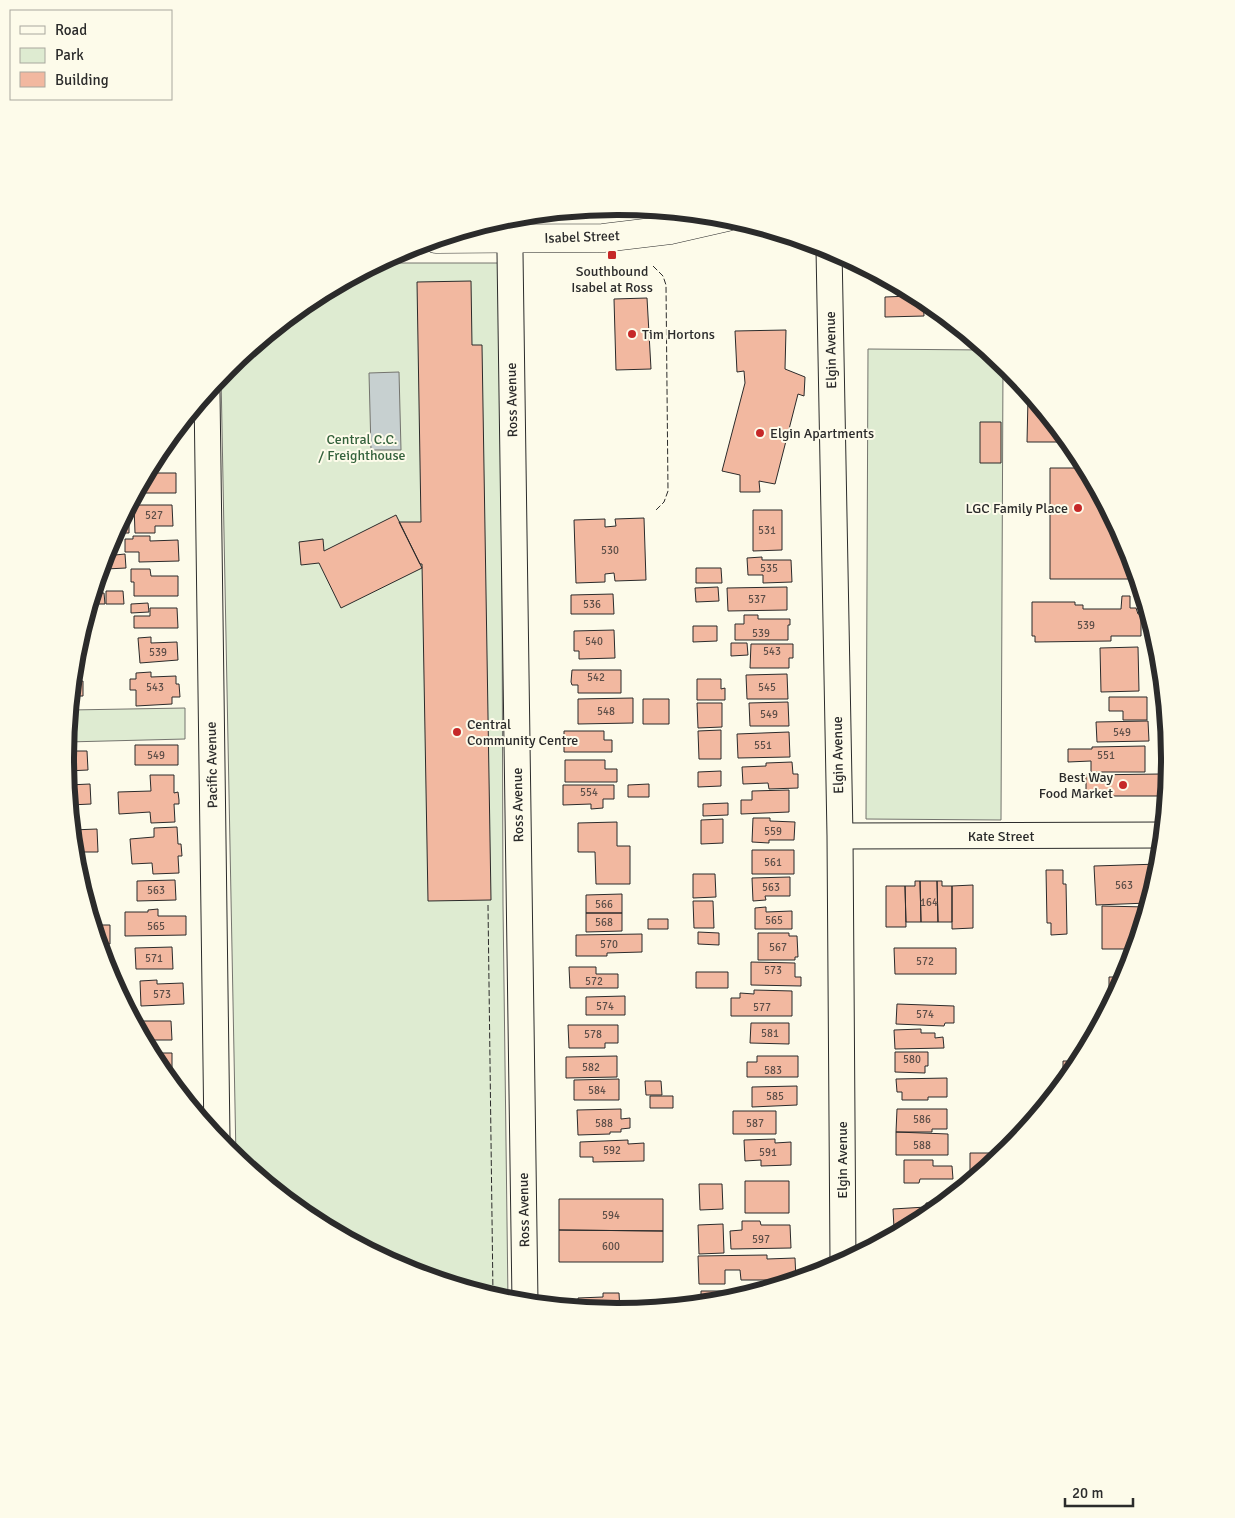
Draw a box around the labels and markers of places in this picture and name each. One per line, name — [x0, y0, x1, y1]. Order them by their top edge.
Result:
marker: Southbound Isabel at Ross — [606, 249, 618, 261]
place label: Southbound Isabel at Ross — [571, 263, 653, 296]
place label: Tim Hortons — [642, 326, 715, 343]
marker: Tim Hortons — [626, 328, 638, 340]
place label: Elgin Apartments — [770, 425, 874, 442]
marker: Elgin Apartments — [754, 427, 766, 439]
place label: LGC Family Place — [965, 500, 1068, 517]
marker: LGC Family Place — [1072, 502, 1084, 514]
place label: Central Community Centre — [467, 716, 578, 749]
marker: Central Community Centre — [451, 726, 463, 738]
place label: Best Way Food Market — [1039, 769, 1113, 802]
marker: Best Way Food Market — [1117, 779, 1129, 791]

